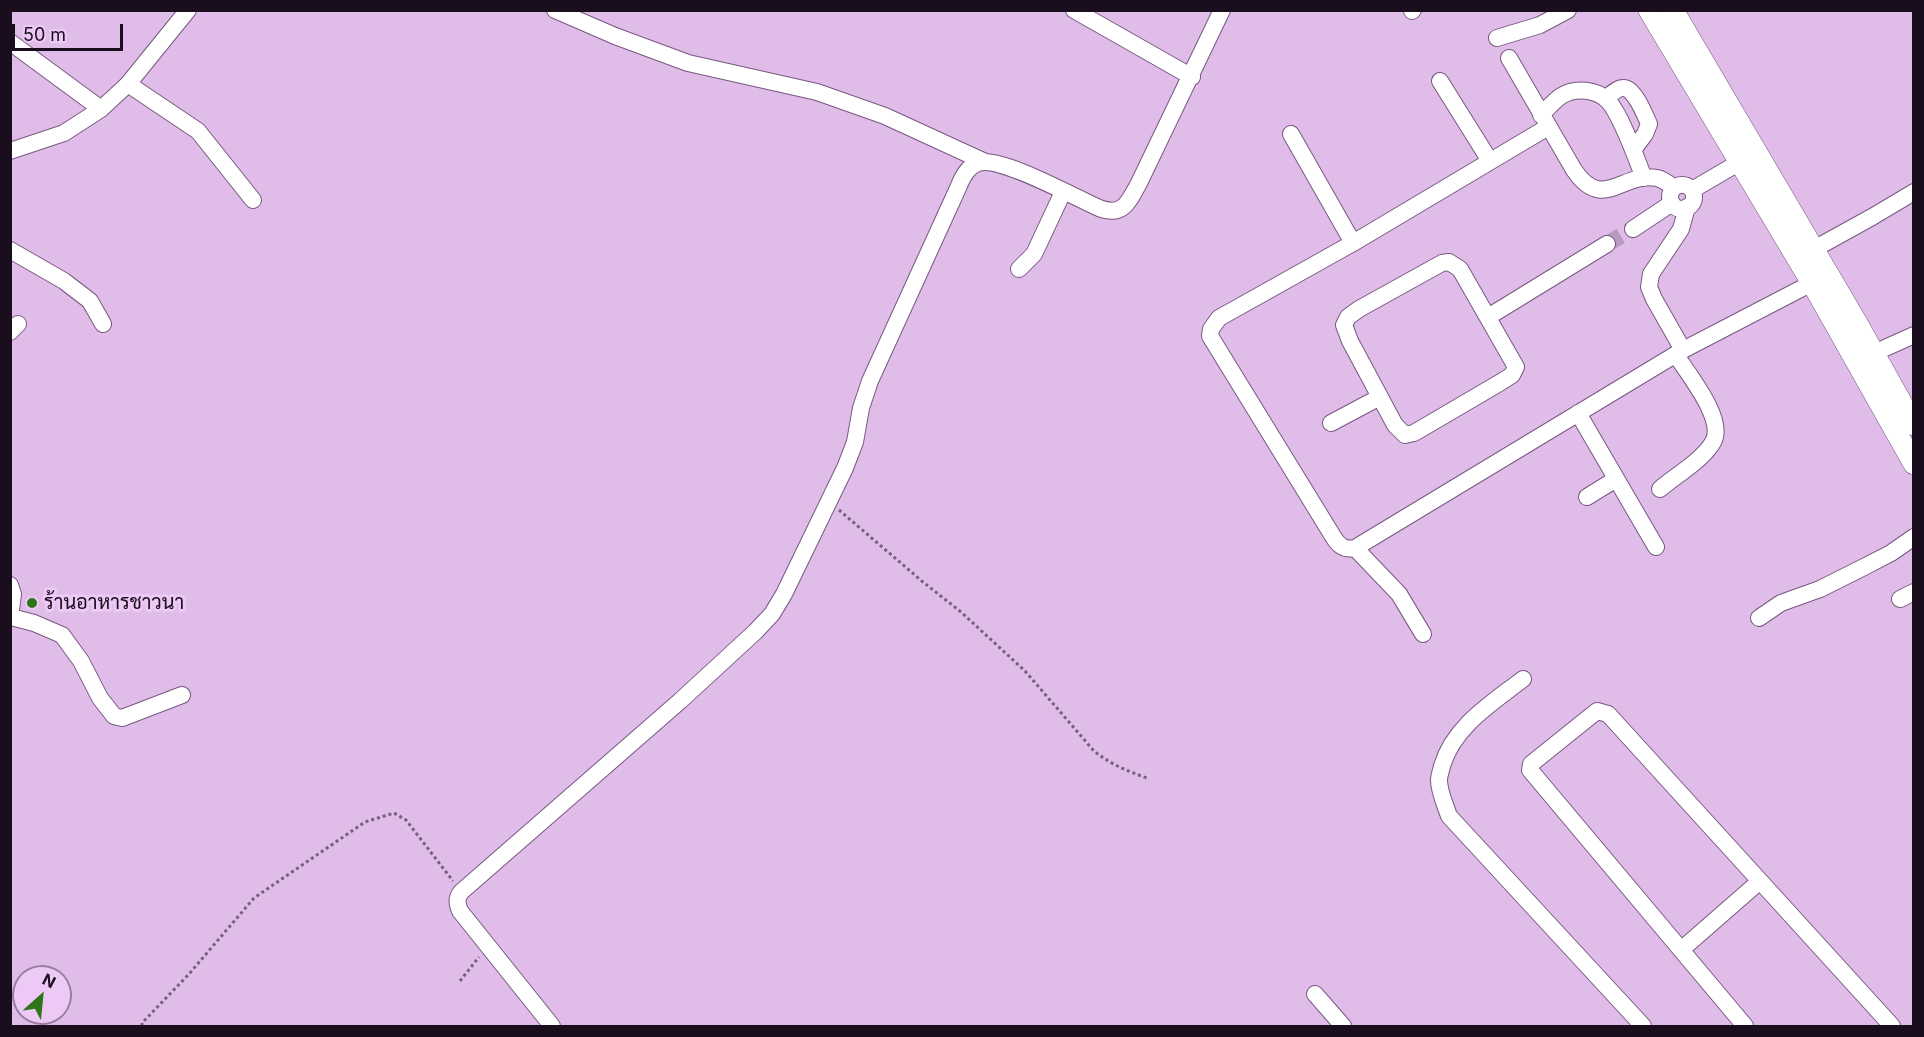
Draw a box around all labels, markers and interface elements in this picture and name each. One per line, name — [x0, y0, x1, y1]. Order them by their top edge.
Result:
scale bar — [15, 12, 126, 50]
text: 50 m — [23, 24, 66, 45]
place label: ร้านอาหารชาวนา — [44, 591, 184, 615]
marker: ร้านอาหารชาวนา — [25, 596, 39, 610]
north arrow — [12, 965, 72, 1025]
text: N — [39, 969, 59, 992]

